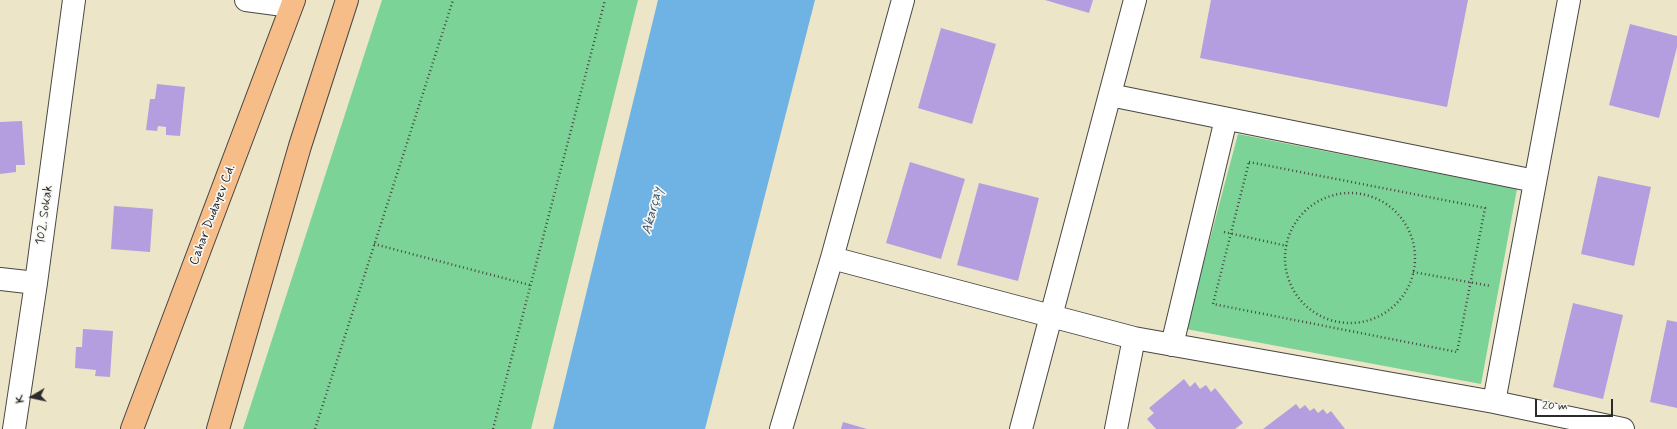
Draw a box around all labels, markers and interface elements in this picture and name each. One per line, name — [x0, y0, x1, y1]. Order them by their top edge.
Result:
street label: Cahar Dudayev Cd. — [187, 162, 239, 268]
street label: 102. Sokak — [33, 184, 57, 246]
water label: Akarçay — [639, 186, 667, 236]
north arrow — [12, 377, 52, 417]
scale bar — [1537, 391, 1615, 417]
text: K — [13, 394, 28, 404]
text: 20 m — [1542, 398, 1568, 414]

